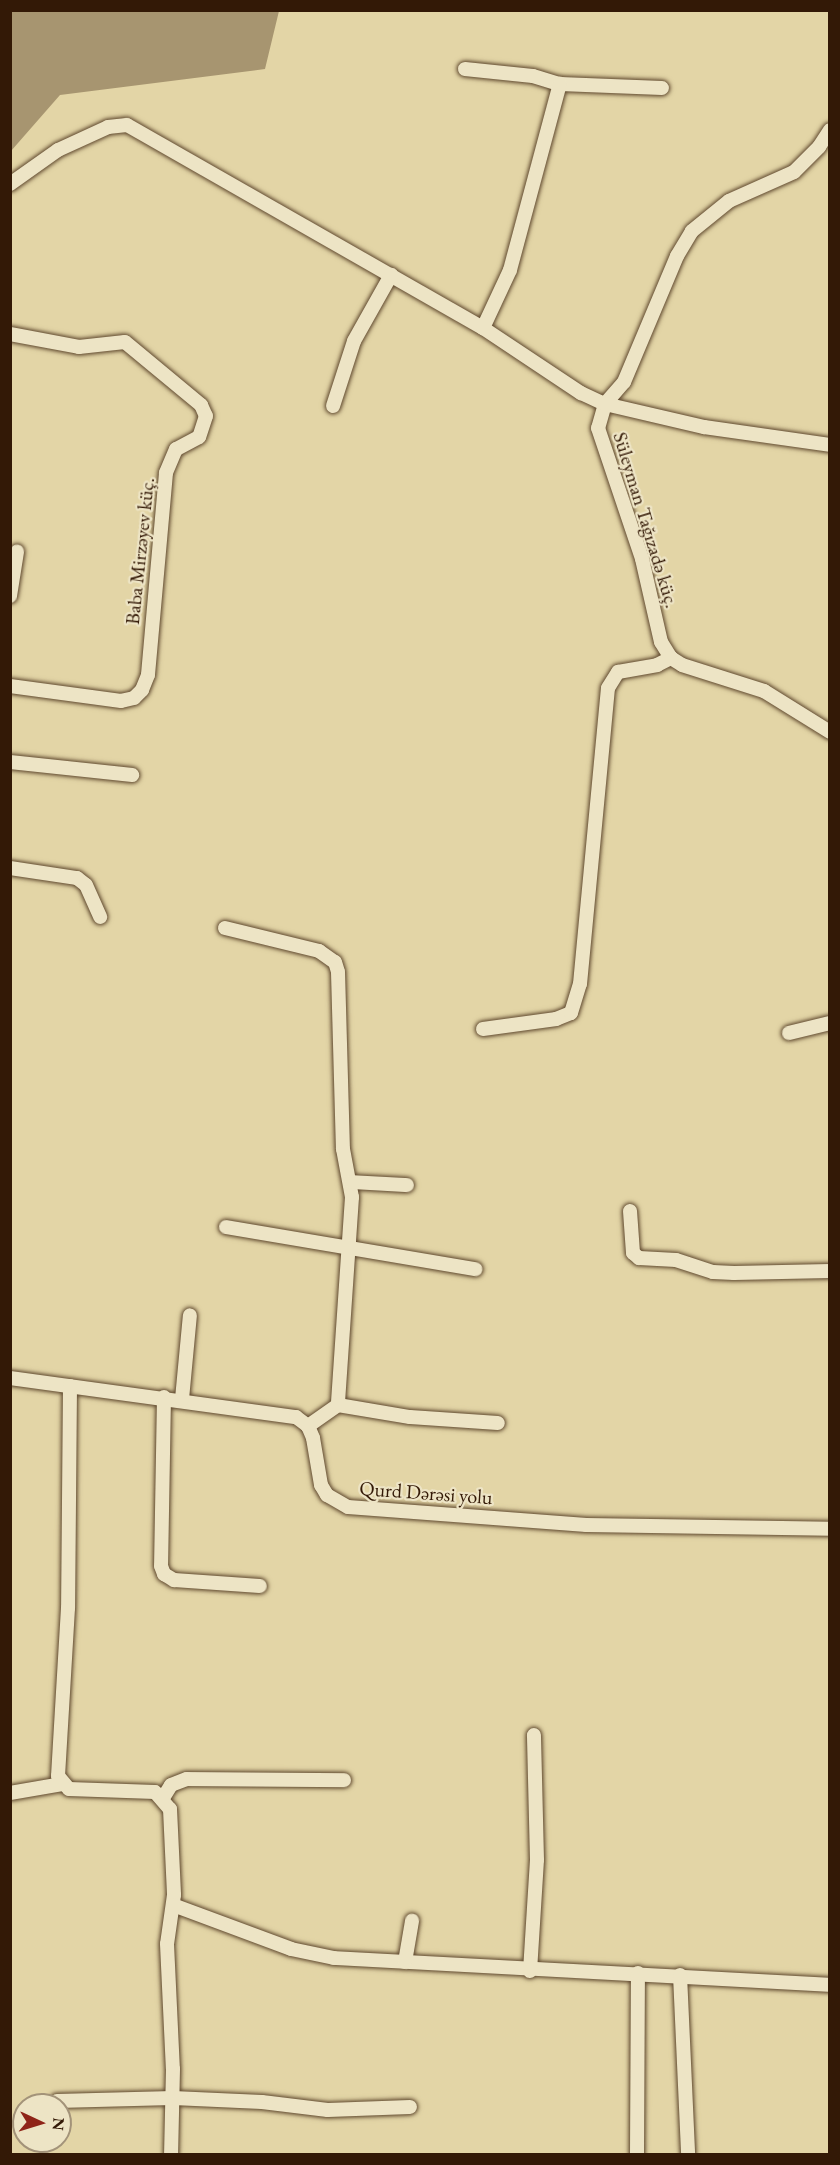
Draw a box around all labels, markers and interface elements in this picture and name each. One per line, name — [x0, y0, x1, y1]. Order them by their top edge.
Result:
street label: Süleyman Tağızadə küç. — [608, 429, 684, 611]
street label: Baba Mirzəyev küç. — [120, 476, 160, 626]
street label: Qurd Dərəsi yolu — [359, 1476, 493, 1510]
north arrow — [12, 2093, 72, 2153]
text: N — [48, 2117, 69, 2131]

